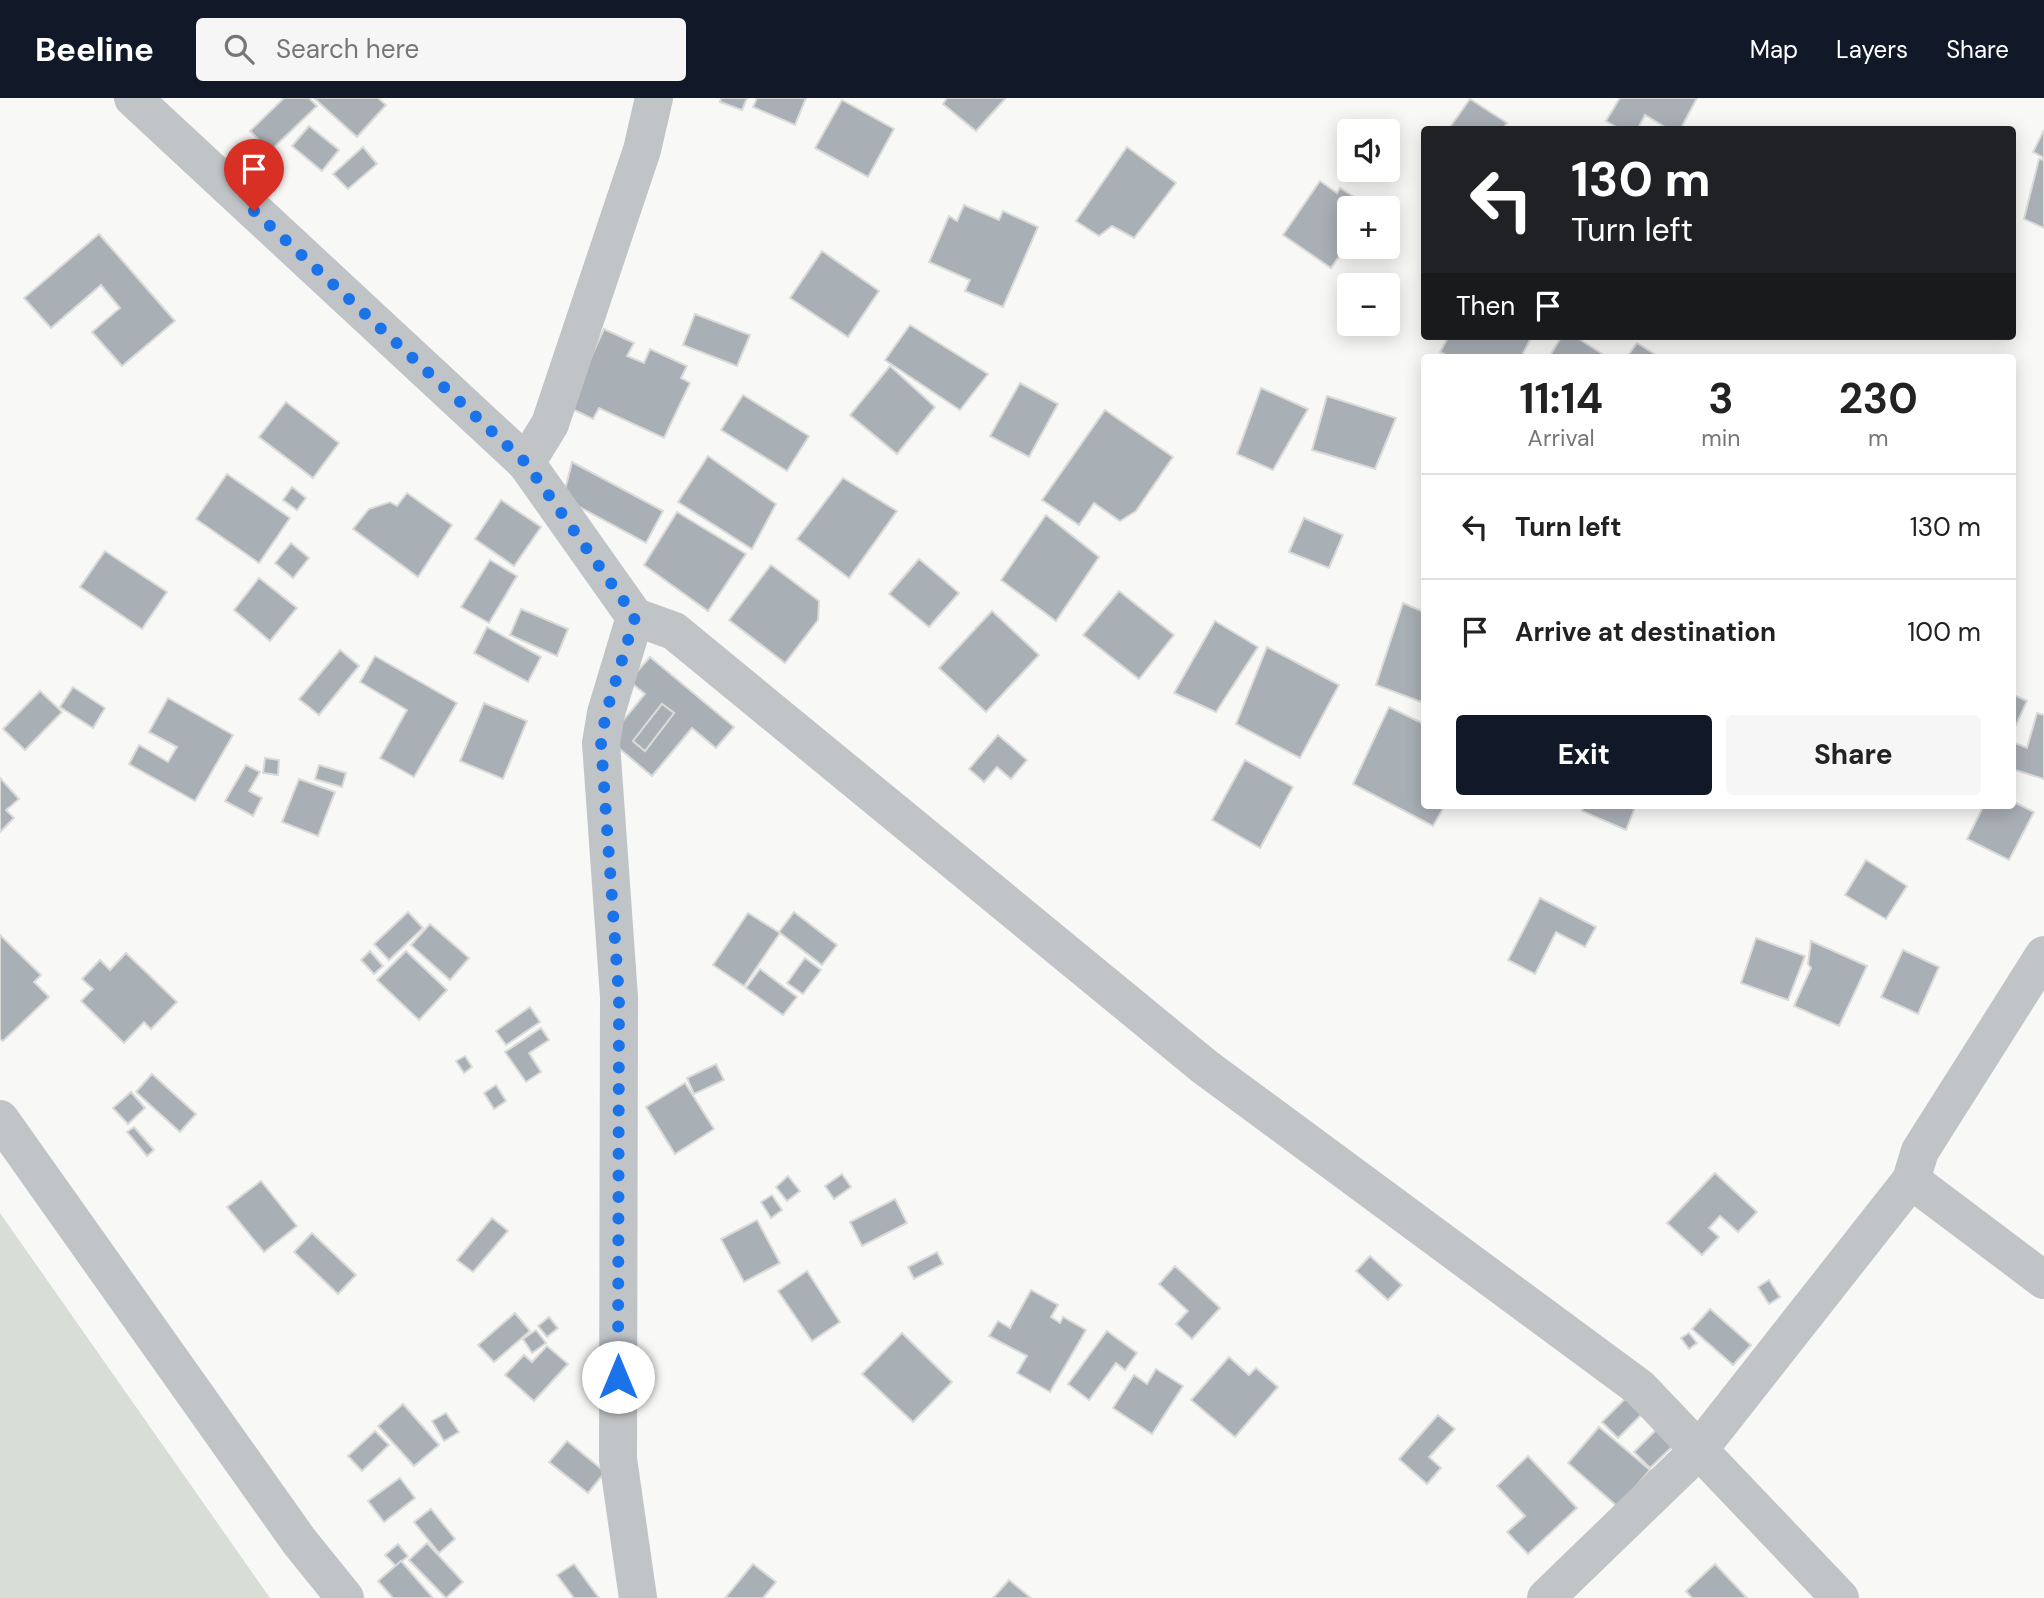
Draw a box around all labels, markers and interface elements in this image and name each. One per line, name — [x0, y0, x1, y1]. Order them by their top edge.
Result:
search box — [196, 18, 686, 81]
text: Beeline — [35, 28, 154, 71]
icon: search — [220, 30, 258, 68]
text: Search here — [276, 32, 419, 66]
text: Map — [1750, 34, 1798, 65]
text: Layers — [1836, 34, 1908, 65]
text: Share — [1946, 34, 2009, 65]
map controls — [1337, 119, 1400, 336]
button: sound — [1337, 119, 1400, 182]
pin — [224, 139, 284, 211]
text: 130 m — [1571, 147, 1711, 211]
icon: arrive — [235, 150, 273, 188]
icon: left — [1456, 154, 1547, 245]
button: + — [1337, 196, 1400, 259]
text: Turn left — [1571, 209, 1693, 251]
button: − — [1337, 273, 1400, 336]
icon: arrive — [1529, 287, 1567, 325]
text: Then — [1456, 289, 1515, 323]
text: 11:14 — [1519, 371, 1603, 426]
text: 3 — [1708, 371, 1733, 426]
text: 230 — [1839, 371, 1918, 426]
text: Arrival — [1528, 423, 1595, 453]
text: min — [1701, 423, 1740, 453]
text: m — [1868, 423, 1888, 453]
icon: left — [1456, 508, 1494, 546]
text: Turn left — [1515, 510, 1622, 544]
text: 130 m — [1910, 510, 1981, 544]
icon: arrive — [1456, 613, 1494, 651]
text: Arrive at destination — [1515, 615, 1776, 649]
text: 100 m — [1907, 615, 1981, 649]
button: Exit — [1456, 715, 1712, 795]
button: Share — [1726, 715, 1981, 795]
position arrow — [581, 1340, 655, 1414]

